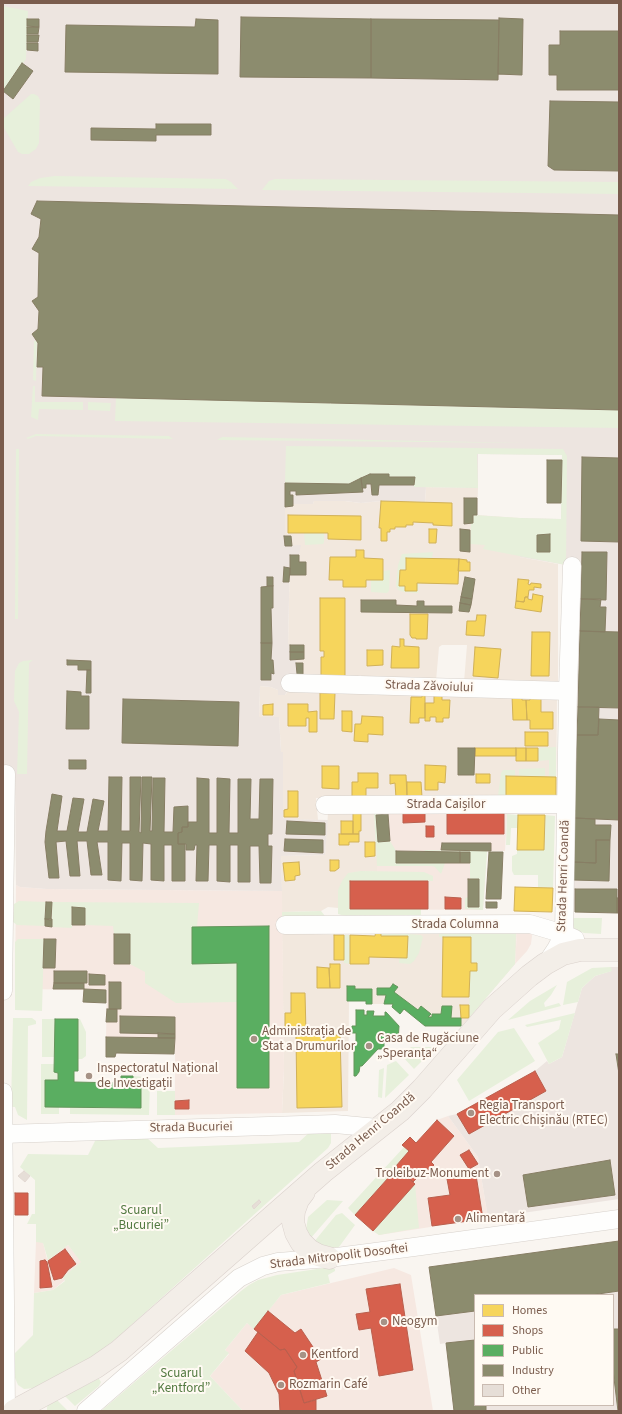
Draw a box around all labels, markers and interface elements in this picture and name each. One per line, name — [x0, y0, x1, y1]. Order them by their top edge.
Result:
street label: Strada Zăvoiului — [385, 678, 473, 696]
street label: Strada Caișilor — [407, 797, 485, 813]
street label: Strada Henri Coandă — [554, 820, 574, 932]
street label: Strada Columna — [411, 917, 499, 933]
place label: Administrația de Stat a Drumurilor — [262, 1024, 355, 1055]
place label: Casa de Rugăciune „Speranța“ — [377, 1031, 479, 1062]
marker: Administrația de Stat a Drumurilor — [249, 1034, 259, 1044]
marker: Casa de Rugăciune „Speranța“ — [364, 1041, 374, 1051]
place label: Inspectoratul Național de Investigații — [97, 1061, 218, 1092]
marker: Inspectoratul Național de Investigații — [84, 1071, 94, 1081]
street label: Strada Henri Coandă — [323, 1090, 419, 1174]
place label: Regia Transport Electric Chișinău (RTEC) — [479, 1098, 608, 1129]
marker: Regia Transport Electric Chișinău (RTEC) — [466, 1108, 476, 1118]
street label: Strada Bucuriei — [149, 1119, 233, 1137]
place label: Troleibuz-Monument — [375, 1166, 489, 1182]
marker: Troleibuz-Monument — [492, 1169, 502, 1179]
park label: Scuarul „Bucuriei” — [113, 1203, 169, 1234]
place label: Alimentară — [466, 1211, 525, 1227]
marker: Alimentară — [453, 1214, 463, 1224]
street label: Strada Mitropolit Dosoftei — [269, 1241, 409, 1273]
legend — [474, 1294, 614, 1406]
text: Homes — [512, 1302, 547, 1319]
place label: Neogym — [392, 1314, 438, 1330]
marker: Neogym — [379, 1317, 389, 1327]
text: Shops — [512, 1322, 543, 1339]
text: Public — [512, 1342, 543, 1359]
place label: Kentford — [311, 1347, 359, 1363]
marker: Kentford — [298, 1350, 308, 1360]
text: Industry — [512, 1362, 554, 1379]
park label: Scuarul „Kentford” — [152, 1366, 210, 1397]
place label: Rozmarin Café — [289, 1377, 368, 1393]
marker: Rozmarin Café — [276, 1380, 286, 1390]
text: Other — [512, 1382, 541, 1399]

